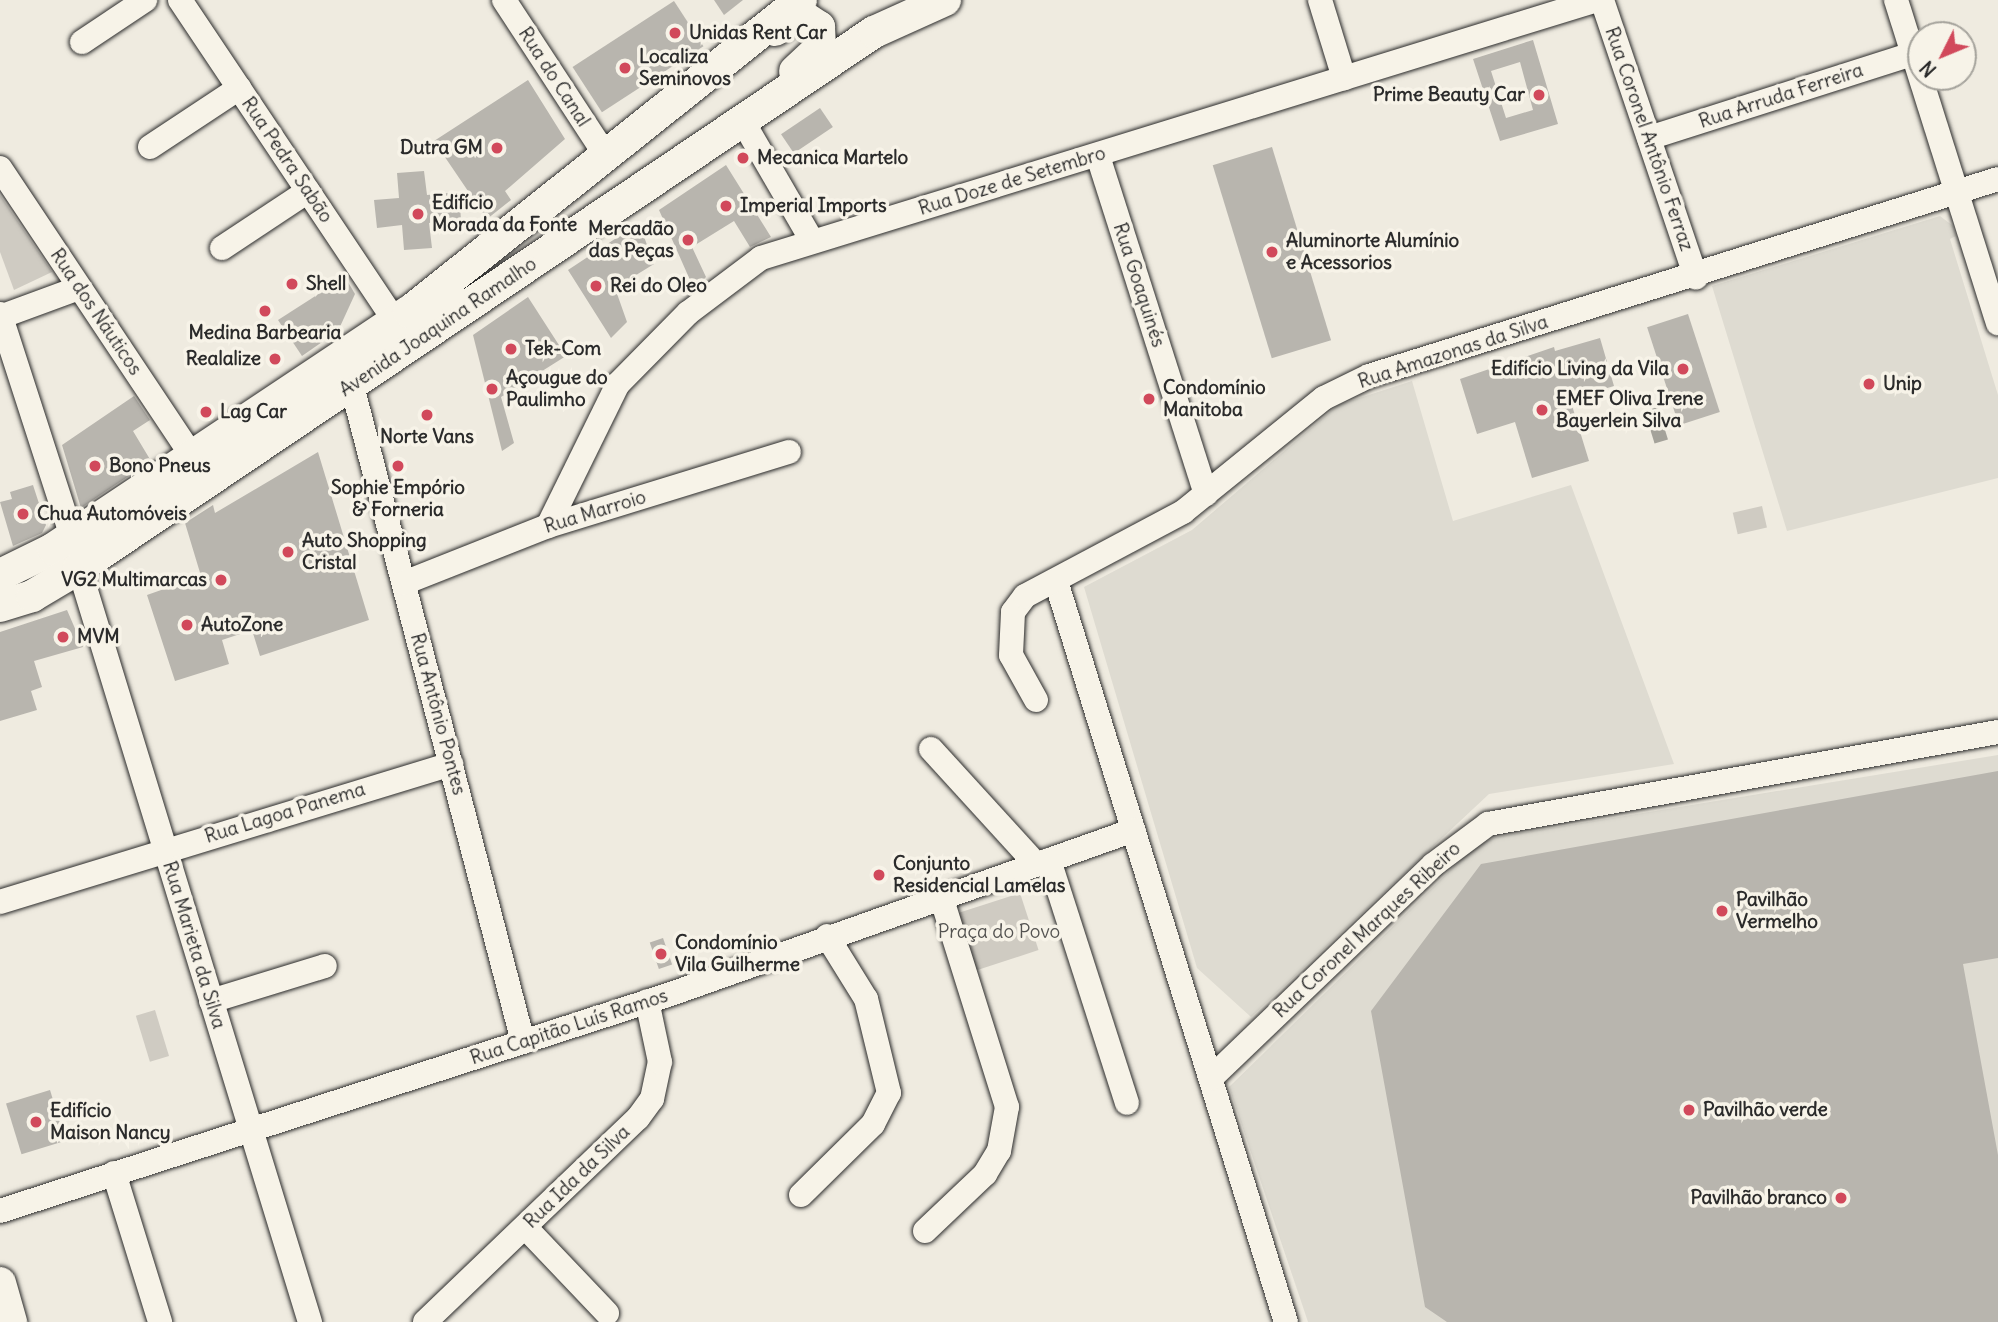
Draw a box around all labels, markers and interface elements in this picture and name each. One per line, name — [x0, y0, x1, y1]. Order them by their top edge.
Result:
north arrow — [1907, 21, 1977, 91]
place label: Unidas Rent Car — [689, 22, 827, 44]
street label: Rua do Canal — [513, 23, 595, 131]
street label: Rua Coronel Antônio Ferraz — [1600, 24, 1698, 254]
marker: Unidas Rent Car — [667, 25, 683, 41]
place label: Localiza Seminovos — [639, 46, 731, 90]
text: N — [1915, 56, 1941, 82]
street label: Rua Arruda Ferreira — [1696, 59, 1866, 133]
marker: Localiza Seminovos — [617, 60, 633, 76]
place label: Prime Beauty Car — [1373, 84, 1525, 106]
marker: Prime Beauty Car — [1531, 87, 1547, 103]
street label: Rua Pedra Sabão — [237, 93, 337, 227]
place label: Dutra GM — [400, 137, 483, 159]
marker: Dutra GM — [489, 140, 505, 156]
street label: Rua Doze de Setembro — [916, 142, 1108, 220]
place label: Mecanica Martelo — [757, 147, 908, 169]
marker: Mecanica Martelo — [735, 150, 751, 166]
place label: Edifício Morada da Fonte — [432, 192, 577, 236]
place label: Imperial Imports — [740, 195, 887, 217]
marker: Imperial Imports — [718, 198, 734, 214]
marker: Edifício Morada da Fonte — [410, 206, 426, 222]
place label: Mercadão das Peças — [588, 218, 674, 262]
street label: Rua Goaquinés — [1108, 220, 1170, 350]
place label: Aluminorte Alumínio e Acessorios — [1286, 230, 1459, 274]
marker: Mercadão das Peças — [680, 232, 696, 248]
street label: Rua dos Náuticos — [45, 244, 147, 380]
marker: Aluminorte Alumínio e Acessorios — [1264, 244, 1280, 260]
street label: Avenida Joaquina Ramalho — [335, 252, 541, 402]
place label: Shell — [306, 273, 346, 295]
place label: Rei do Oleo — [610, 275, 707, 297]
marker: Shell — [284, 276, 300, 292]
marker: Rei do Oleo — [588, 278, 604, 294]
marker: Medina Barbearia — [257, 303, 273, 319]
street label: Rua Amazonas da Silva — [1355, 311, 1551, 393]
place label: Medina Barbearia — [189, 322, 341, 344]
place label: Tek-Com — [525, 338, 601, 360]
marker: Tek-Com — [503, 341, 519, 357]
place label: Realalize — [186, 348, 261, 370]
marker: Realalize — [267, 351, 283, 367]
place label: Edifício Living da Vila — [1491, 358, 1669, 380]
marker: Edifício Living da Vila — [1675, 361, 1691, 377]
place label: Açougue do Paulimho — [506, 367, 608, 411]
place label: Unip — [1883, 373, 1922, 395]
marker: Unip — [1861, 376, 1877, 392]
place label: Condomínio Manitoba — [1163, 377, 1266, 421]
marker: Açougue do Paulimho — [484, 381, 500, 397]
place label: EMEF Oliva Irene Bayerlein Silva — [1556, 388, 1703, 432]
marker: Condomínio Manitoba — [1141, 391, 1157, 407]
place label: Lag Car — [220, 401, 287, 423]
marker: EMEF Oliva Irene Bayerlein Silva — [1534, 402, 1550, 418]
marker: Lag Car — [198, 404, 214, 420]
marker: Norte Vans — [419, 407, 435, 423]
place label: Norte Vans — [380, 426, 474, 448]
place label: Bono Pneus — [109, 455, 211, 477]
marker: Bono Pneus — [87, 458, 103, 474]
marker: Sophie Empório & Forneria — [390, 458, 406, 474]
place label: Sophie Empório & Forneria — [331, 477, 465, 521]
street label: Rua Marroio — [541, 486, 649, 538]
place label: Chua Automóveis — [37, 503, 187, 525]
marker: Chua Automóveis — [15, 506, 31, 522]
place label: Auto Shopping Cristal — [302, 530, 427, 574]
marker: Auto Shopping Cristal — [280, 544, 296, 560]
place label: VG2 Multimarcas — [61, 569, 207, 591]
marker: VG2 Multimarcas — [213, 572, 229, 588]
place label: AutoZone — [201, 614, 283, 636]
marker: AutoZone — [179, 617, 195, 633]
place label: MVM — [77, 626, 120, 648]
marker: MVM — [55, 629, 71, 645]
street label: Rua Antônio Pontes — [405, 631, 471, 797]
street label: Rua Lagoa Panema — [202, 778, 368, 848]
street label: Rua Coronel Marques Ribeiro — [1269, 837, 1465, 1023]
place label: Conjunto Residencial Lamelas — [893, 853, 1065, 897]
street label: Rua Marieta da Silva — [158, 858, 230, 1032]
marker: Conjunto Residencial Lamelas — [871, 867, 887, 883]
place label: Pavilhão Vermelho — [1736, 889, 1818, 933]
marker: Pavilhão Vermelho — [1714, 903, 1730, 919]
park label: Praça do Povo — [938, 921, 1060, 943]
place label: Condomínio Vila Guilherme — [675, 932, 800, 976]
marker: Condomínio Vila Guilherme — [653, 946, 669, 962]
street label: Rua Capitão Luís Ramos — [467, 984, 671, 1070]
place label: Pavilhão verde — [1703, 1099, 1828, 1121]
place label: Edifício Maison Nancy — [50, 1100, 171, 1144]
marker: Pavilhão verde — [1681, 1102, 1697, 1118]
marker: Edifício Maison Nancy — [28, 1114, 44, 1130]
street label: Rua Ida da Silva — [519, 1121, 635, 1233]
place label: Pavilhão branco — [1690, 1187, 1827, 1209]
marker: Pavilhão branco — [1833, 1190, 1849, 1206]

